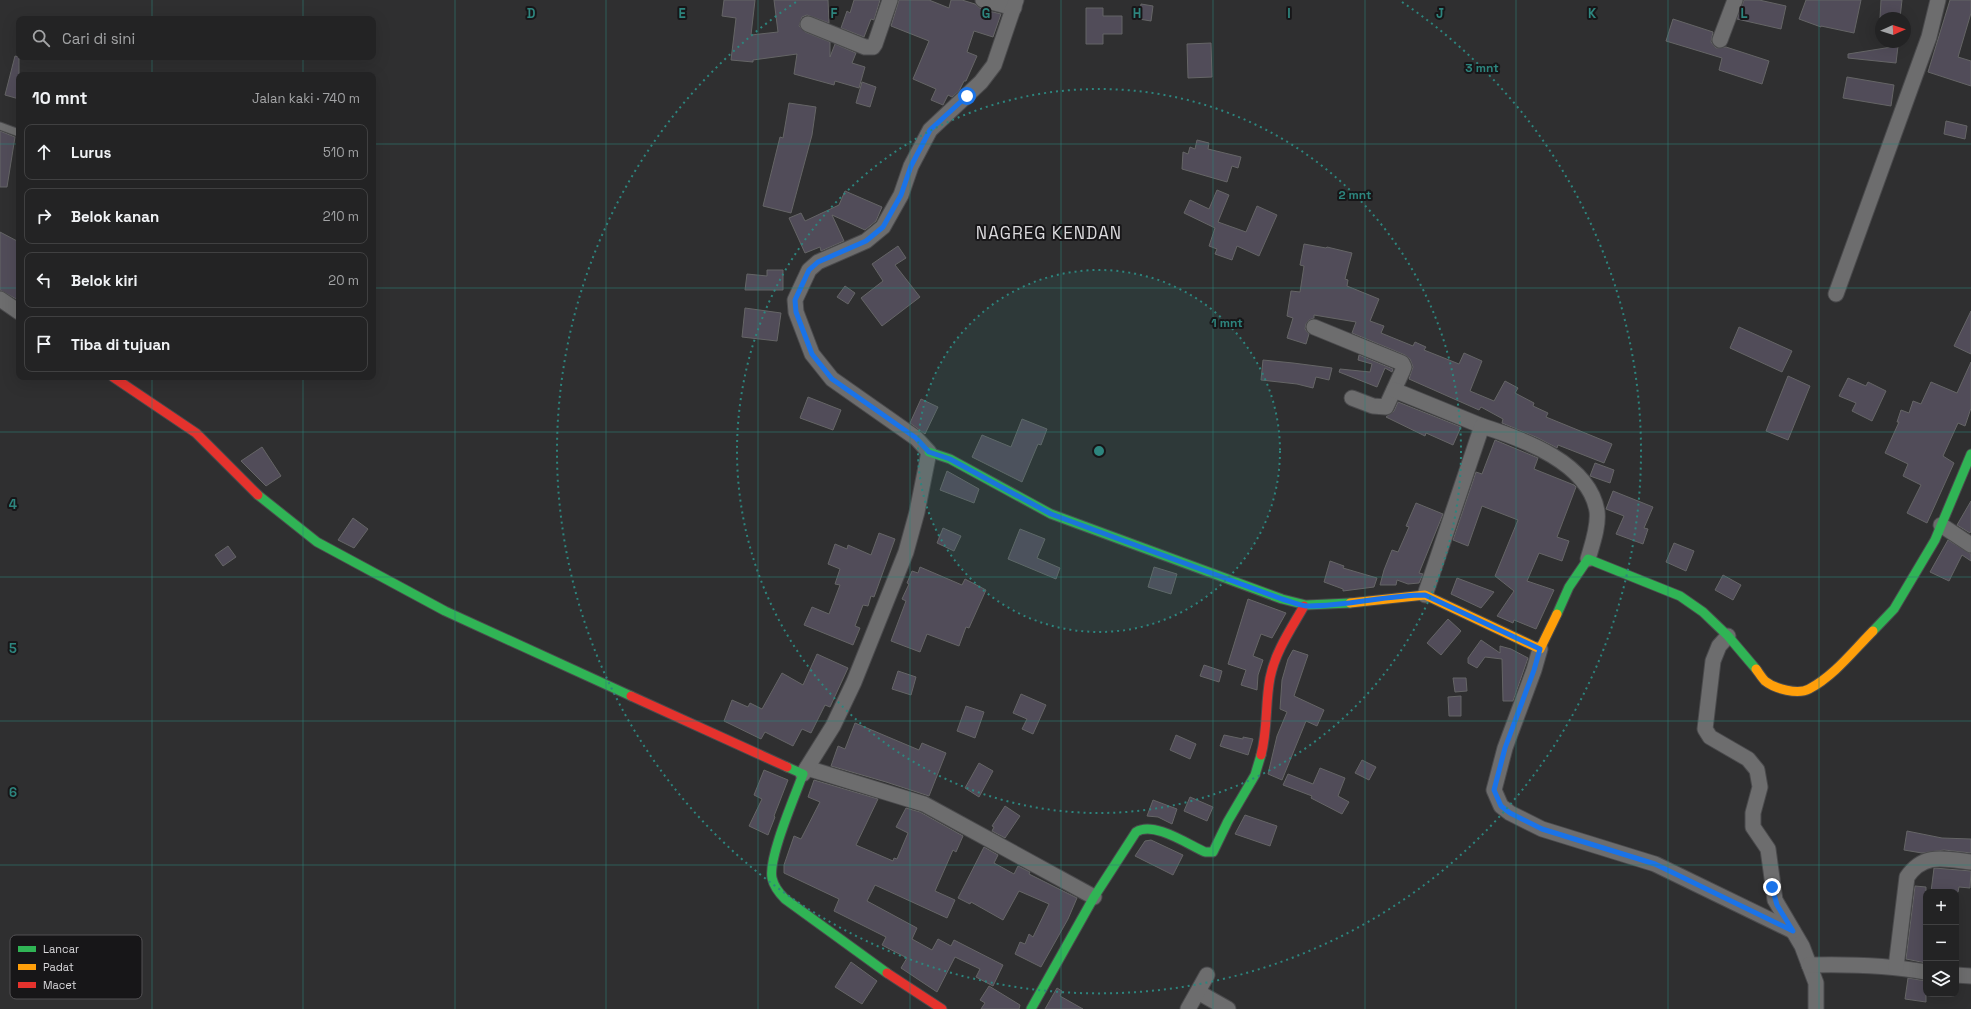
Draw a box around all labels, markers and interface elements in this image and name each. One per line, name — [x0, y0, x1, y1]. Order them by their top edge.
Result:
text: D — [527, 5, 536, 22]
text: E — [678, 5, 686, 22]
text: F — [831, 5, 838, 22]
text: G — [982, 5, 990, 22]
text: H — [1133, 5, 1141, 22]
text: I — [1287, 5, 1291, 22]
text: J — [1436, 5, 1444, 22]
text: K — [1588, 5, 1597, 22]
text: L — [1740, 5, 1748, 22]
north arrow — [1875, 12, 1911, 48]
search box — [16, 16, 376, 60]
icon: search — [30, 27, 52, 49]
text: Cari di sini — [62, 29, 135, 48]
text: 3 mnt — [1465, 60, 1499, 76]
text: 10 mnt — [32, 87, 88, 109]
route start — [958, 87, 976, 105]
text: Jalan kaki · 740 m — [252, 90, 360, 107]
icon: ahead — [33, 141, 55, 163]
text: Lurus — [71, 143, 111, 162]
text: 510 m — [323, 144, 359, 161]
text: 2 mnt — [1338, 187, 1372, 203]
icon: right — [33, 205, 55, 227]
text: Belok kanan — [71, 207, 159, 226]
text: 210 m — [323, 208, 359, 225]
district label: NAGREG KENDAN — [976, 222, 1122, 244]
icon: left — [33, 269, 55, 291]
text: Belok kiri — [71, 271, 137, 290]
text: 20 m — [328, 272, 359, 289]
text: 1 mnt — [1211, 315, 1243, 331]
icon: arrive — [33, 333, 55, 355]
text: Tiba di tujuan — [71, 335, 170, 354]
centre of rings — [1092, 444, 1106, 458]
text: 4 — [9, 496, 17, 513]
text: 5 — [9, 640, 17, 657]
text: 6 — [9, 784, 17, 801]
route end — [1763, 878, 1781, 896]
map controls — [1923, 889, 1959, 997]
button: + — [1923, 889, 1959, 925]
button: − — [1923, 925, 1959, 961]
legend — [10, 935, 142, 999]
text: Lancar — [43, 942, 79, 956]
text: Padat — [43, 960, 74, 974]
button: layers — [1923, 961, 1959, 997]
text: Macet — [43, 978, 77, 992]

